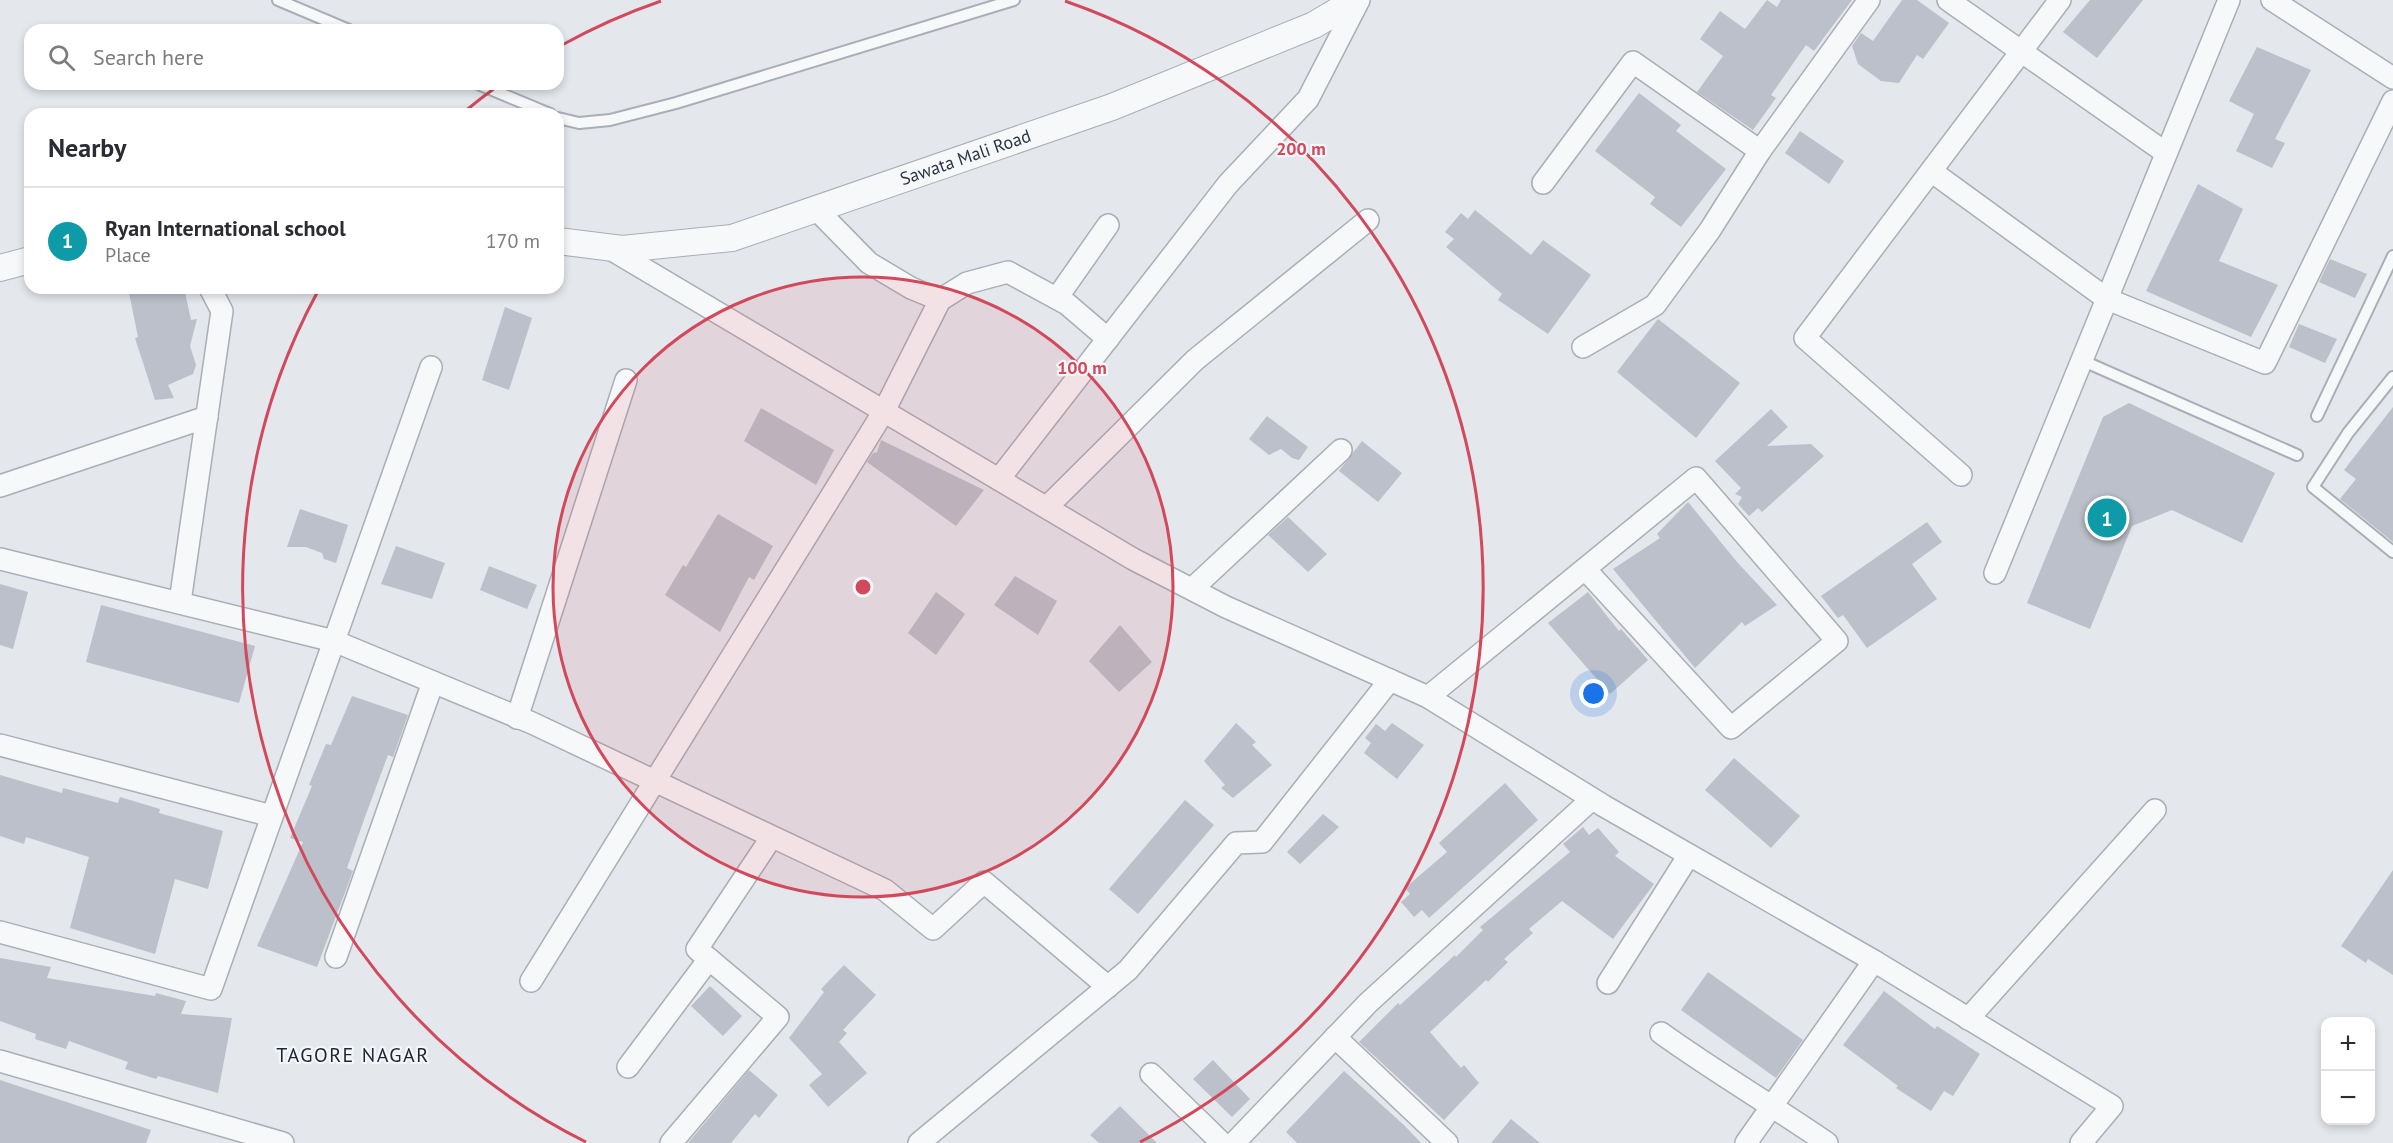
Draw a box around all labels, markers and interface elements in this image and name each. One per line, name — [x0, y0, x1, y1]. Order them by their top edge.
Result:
search box — [24, 24, 564, 90]
icon: search — [45, 41, 78, 74]
text: Search here — [93, 43, 204, 71]
street label: Sawata Mali Road — [897, 124, 1034, 190]
text: Nearby — [48, 131, 126, 164]
text: 200 m — [1276, 137, 1326, 160]
text: Ryan International school — [105, 214, 346, 242]
text: 1 — [62, 228, 73, 254]
text: 170 m — [486, 228, 540, 254]
text: Place — [105, 242, 151, 268]
text: 100 m — [1057, 356, 1107, 379]
pin: 1 — [2088, 496, 2126, 540]
centre of rings — [853, 577, 873, 597]
your location — [1579, 679, 1608, 708]
map controls — [2321, 1017, 2375, 1125]
button: + — [2321, 1017, 2375, 1071]
district label: TAGORE NAGAR — [276, 1042, 430, 1068]
button: − — [2321, 1071, 2375, 1125]

